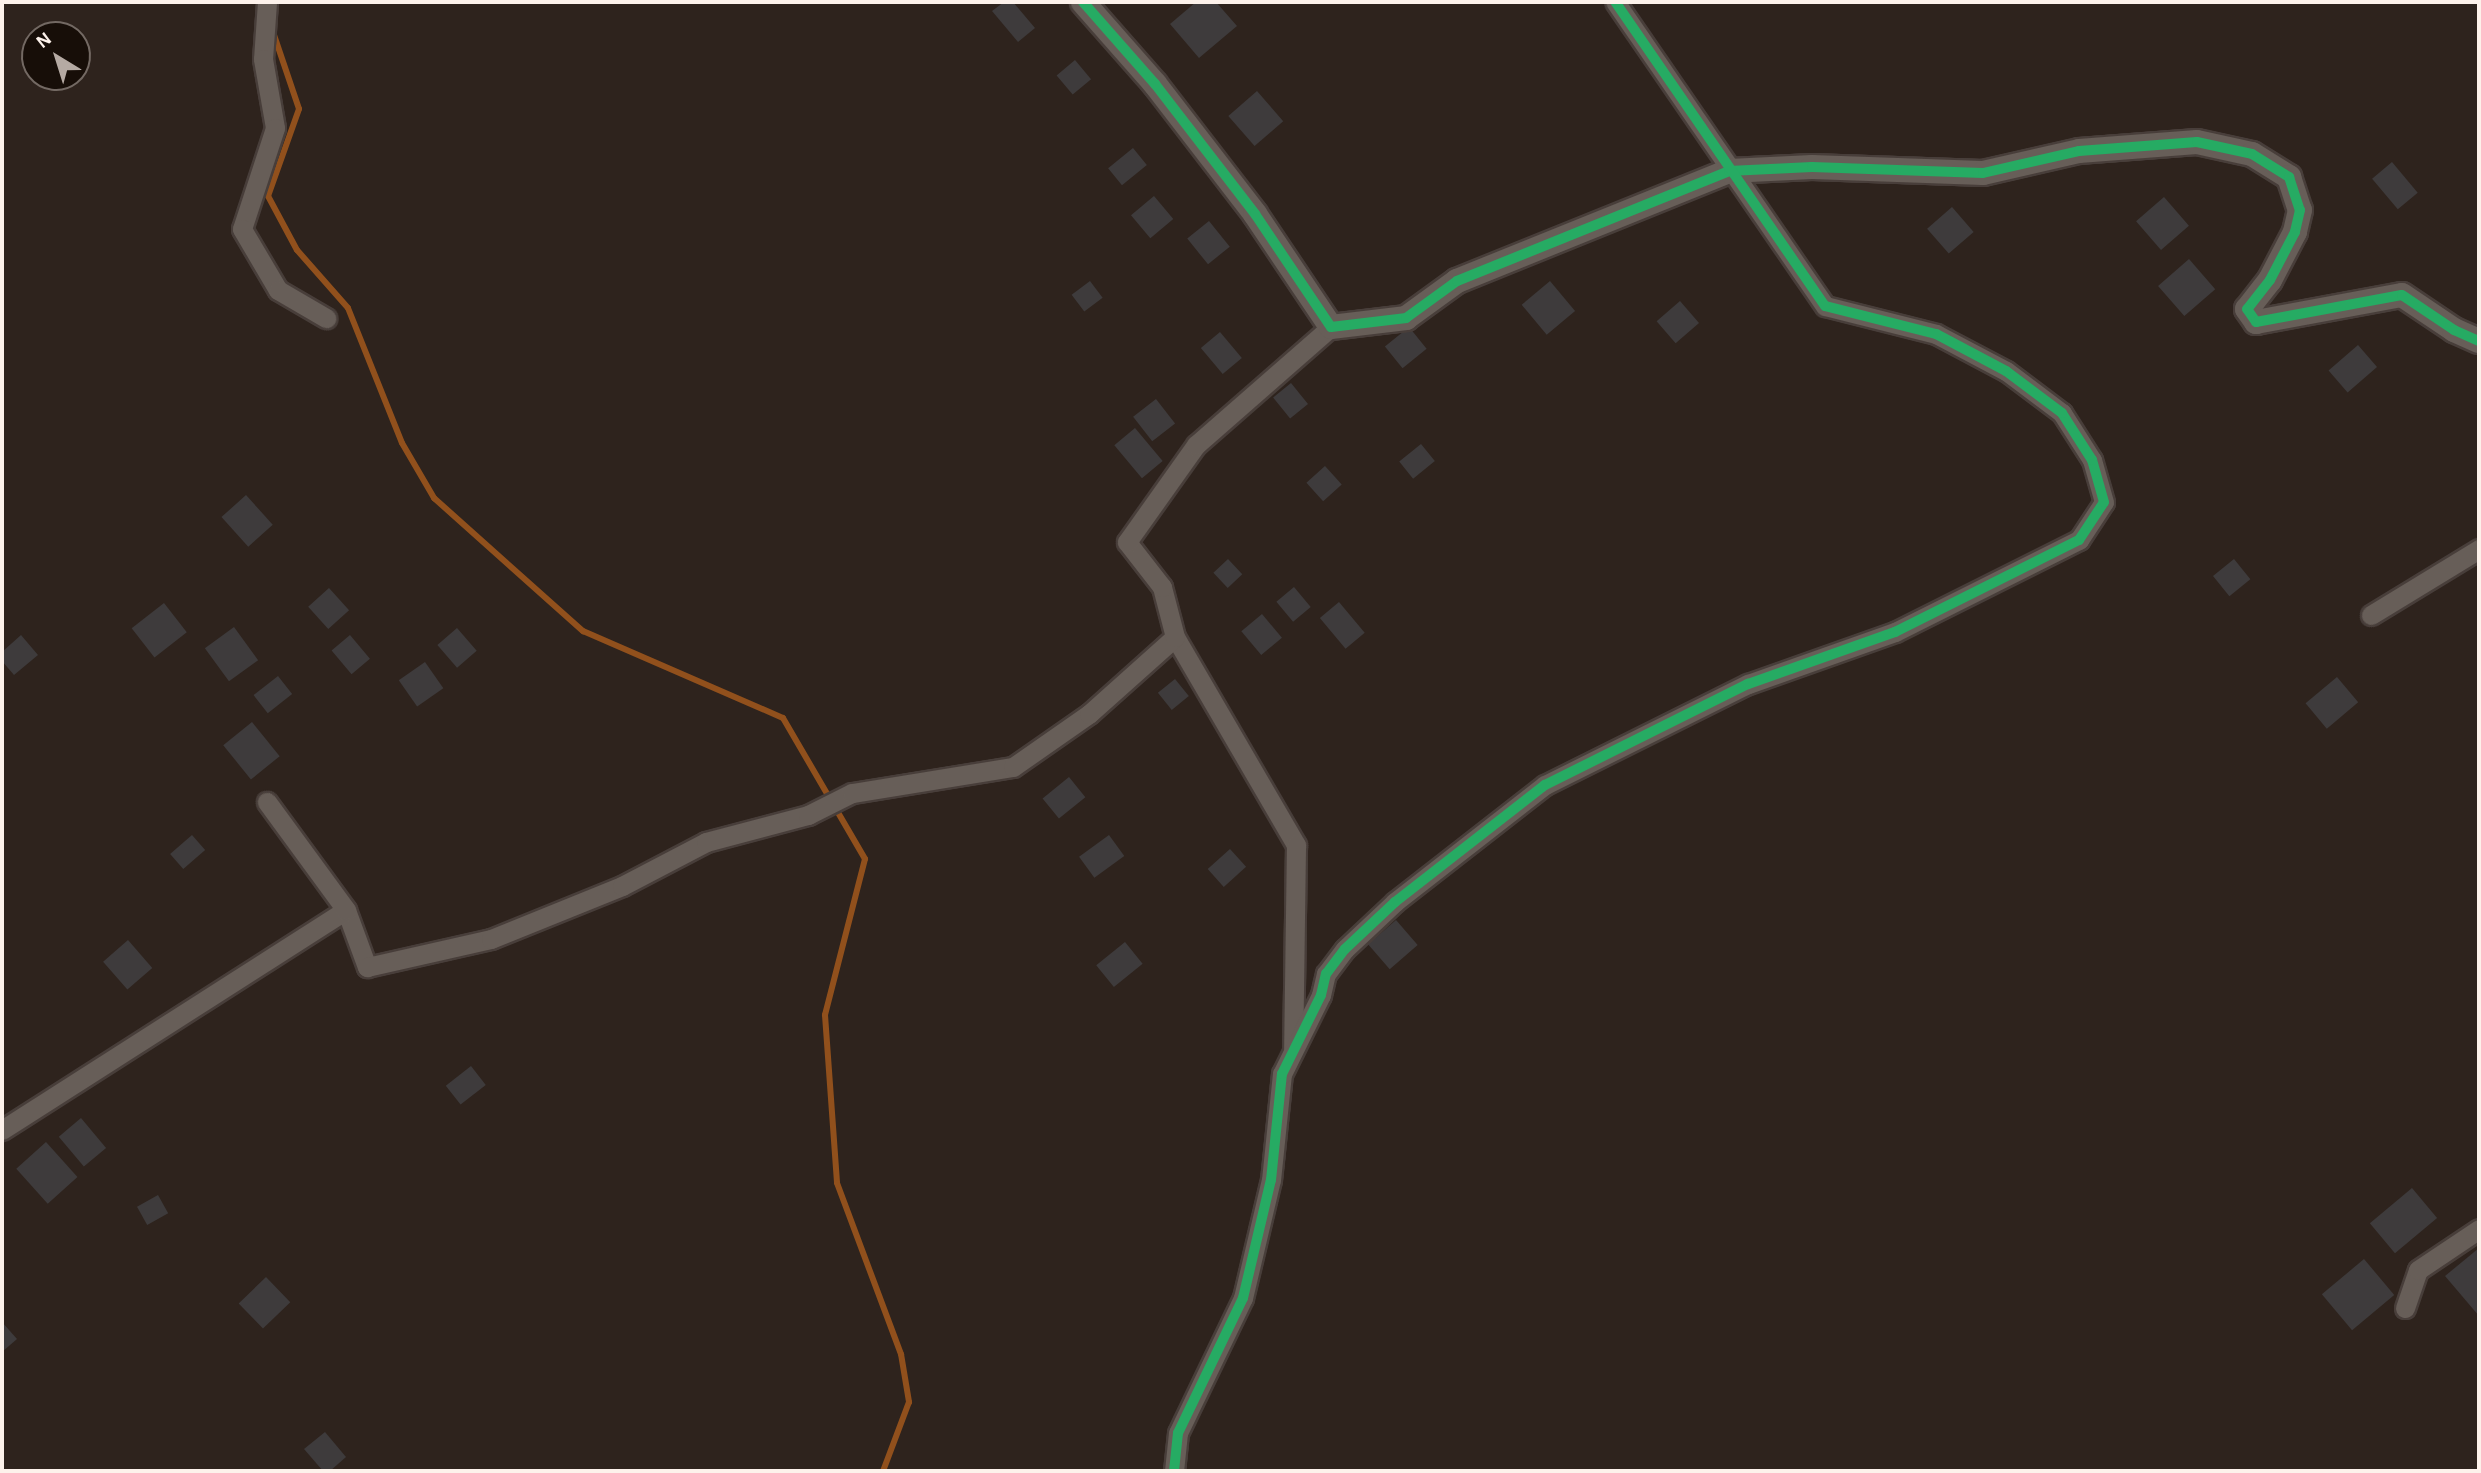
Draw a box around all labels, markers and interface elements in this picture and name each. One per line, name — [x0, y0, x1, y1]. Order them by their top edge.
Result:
north arrow — [21, 21, 91, 91]
text: N — [33, 29, 55, 52]

